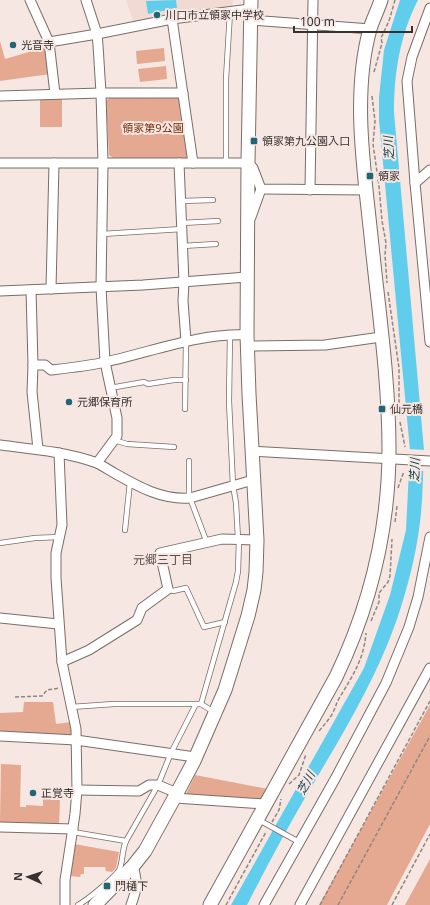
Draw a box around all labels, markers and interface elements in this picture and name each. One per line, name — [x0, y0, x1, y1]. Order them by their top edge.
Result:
place label: 川口市立領家中学校 — [165, 7, 264, 22]
scale bar — [294, 8, 412, 34]
marker: 川口市立領家中学校 — [152, 10, 162, 20]
text: 100 m — [300, 13, 335, 30]
place label: 光音寺 — [21, 37, 54, 52]
marker: 光音寺 — [8, 40, 18, 50]
park label: 領家第9公園 — [122, 120, 184, 135]
place label: 領家第九公園入口 — [262, 133, 350, 148]
water label: 芝川 — [379, 133, 398, 161]
marker: 領家第九公園入口 — [249, 136, 259, 146]
place label: 領家 — [378, 168, 400, 183]
marker: 領家 — [365, 171, 375, 181]
place label: 元郷保育所 — [77, 394, 133, 409]
marker: 元郷保育所 — [64, 397, 74, 407]
place label: 仙元橋 — [390, 401, 423, 416]
marker: 仙元橋 — [377, 404, 387, 414]
water label: 芝川 — [406, 456, 423, 482]
district label: 元郷三丁目 — [133, 551, 193, 568]
water label: 芝川 — [292, 766, 320, 797]
place label: 正覚寺 — [41, 785, 74, 800]
marker: 正覚寺 — [28, 788, 38, 798]
north arrow — [8, 857, 48, 897]
text: N — [10, 872, 25, 881]
place label: 門樋下 — [115, 878, 148, 893]
marker: 門樋下 — [102, 881, 112, 891]

